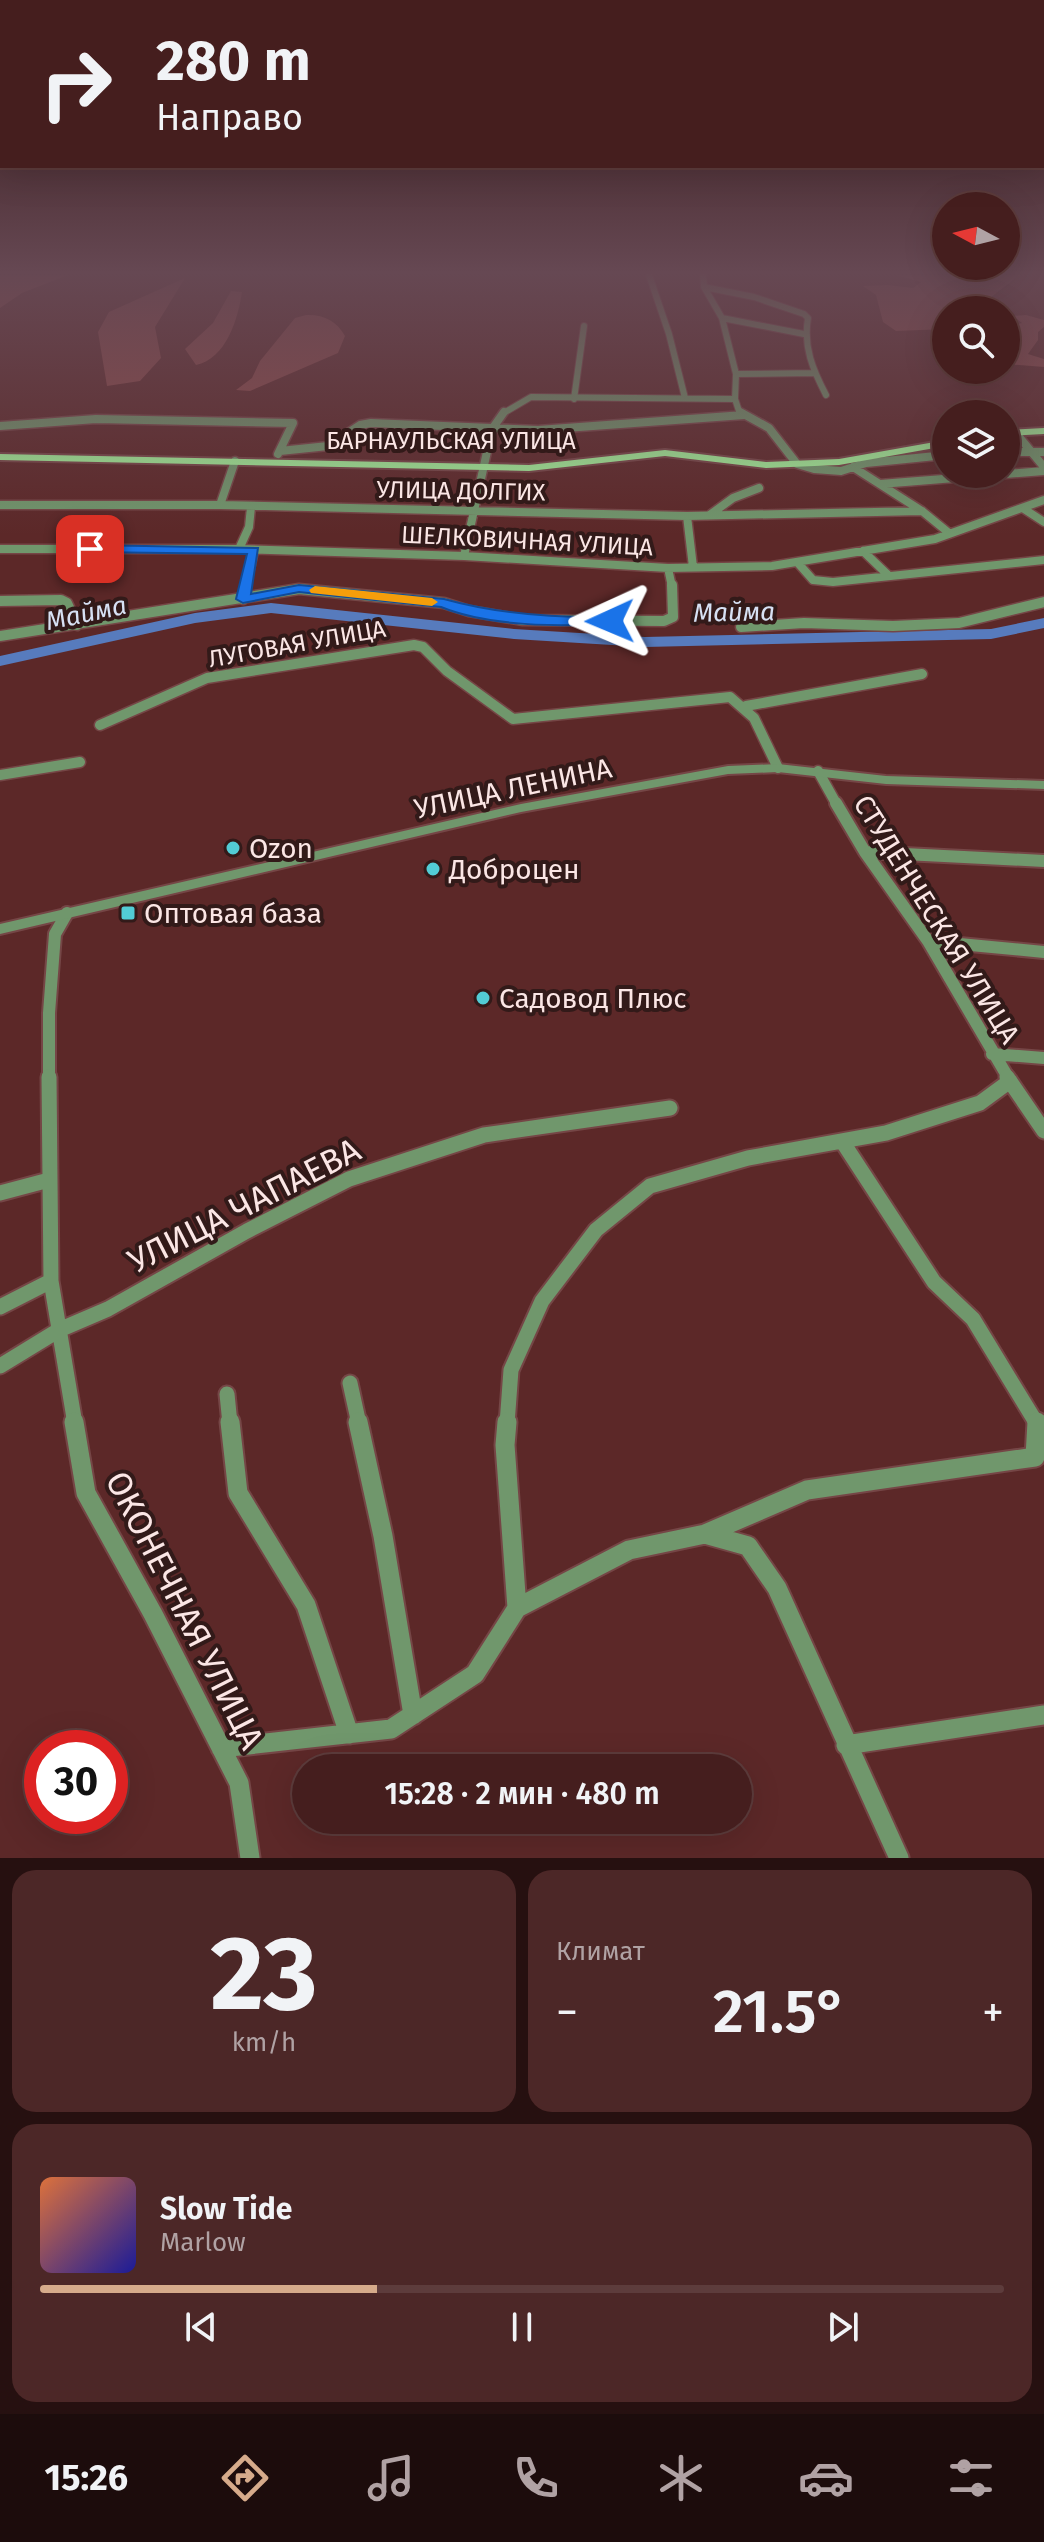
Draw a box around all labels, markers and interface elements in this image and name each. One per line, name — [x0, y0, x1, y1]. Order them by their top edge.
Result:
text: 280 m — [156, 28, 311, 95]
icon: right — [24, 32, 128, 136]
text: Направо — [156, 96, 303, 140]
north arrow — [932, 192, 1020, 280]
map controls — [932, 192, 1020, 488]
button: search — [932, 296, 1020, 384]
button: layers — [932, 400, 1020, 488]
street label: БАРНАУЛЬСКАЯ УЛИЦА — [326, 427, 576, 455]
street label: УЛИЦА ДОЛГИХ — [376, 476, 546, 506]
pin — [56, 515, 124, 583]
street label: ШЕЛКОВИЧНАЯ УЛИЦА — [400, 520, 654, 562]
icon: arrive — [68, 527, 112, 571]
position arrow — [568, 579, 652, 663]
water label: Майма — [43, 590, 129, 637]
water label: Майма — [693, 596, 775, 629]
street label: ЛУГОВАЯ УЛИЦА — [206, 615, 388, 673]
street label: УЛИЦА ЛЕНИНА — [411, 751, 615, 826]
street label: СТУДЕНЧЕСКАЯ УЛИЦА — [847, 789, 1027, 1050]
place label: Ozon — [249, 832, 313, 865]
marker: Ozon — [224, 839, 242, 857]
place label: Доброцен — [448, 853, 580, 886]
marker: Доброцен — [424, 860, 442, 878]
place label: Оптовая база — [144, 897, 322, 930]
marker: Оптовая база — [119, 904, 137, 922]
place label: Садовод Плюс — [499, 982, 687, 1015]
marker: Садовод Плюс — [474, 989, 492, 1007]
street label: УЛИЦА ЧАПАЕВА — [121, 1129, 368, 1282]
street label: ОКОНЕЧНАЯ УЛИЦА — [97, 1464, 273, 1756]
speed limit sign: 30 — [24, 1730, 128, 1834]
text: 15:28 · 2 мин · 480 m — [384, 1776, 660, 1812]
text: 23 — [210, 1912, 318, 2037]
text: Климат — [556, 1936, 645, 1967]
text: 21.5° — [713, 1976, 847, 2048]
text: − — [556, 1986, 578, 2039]
text: + — [982, 1986, 1004, 2039]
text: km/h — [232, 2027, 296, 2058]
text: Slow Tide — [160, 2191, 292, 2227]
text: Marlow — [160, 2227, 246, 2258]
icon: previous — [179, 2305, 223, 2349]
icon: pause — [500, 2305, 544, 2349]
icon: next — [821, 2305, 865, 2349]
icon: directions — [217, 2450, 273, 2506]
icon: music — [363, 2450, 419, 2506]
icon: phone — [508, 2450, 564, 2506]
icon: climate — [653, 2450, 709, 2506]
icon: car — [798, 2450, 854, 2506]
icon: filters — [943, 2450, 999, 2506]
text: 15:26 — [45, 2456, 128, 2500]

